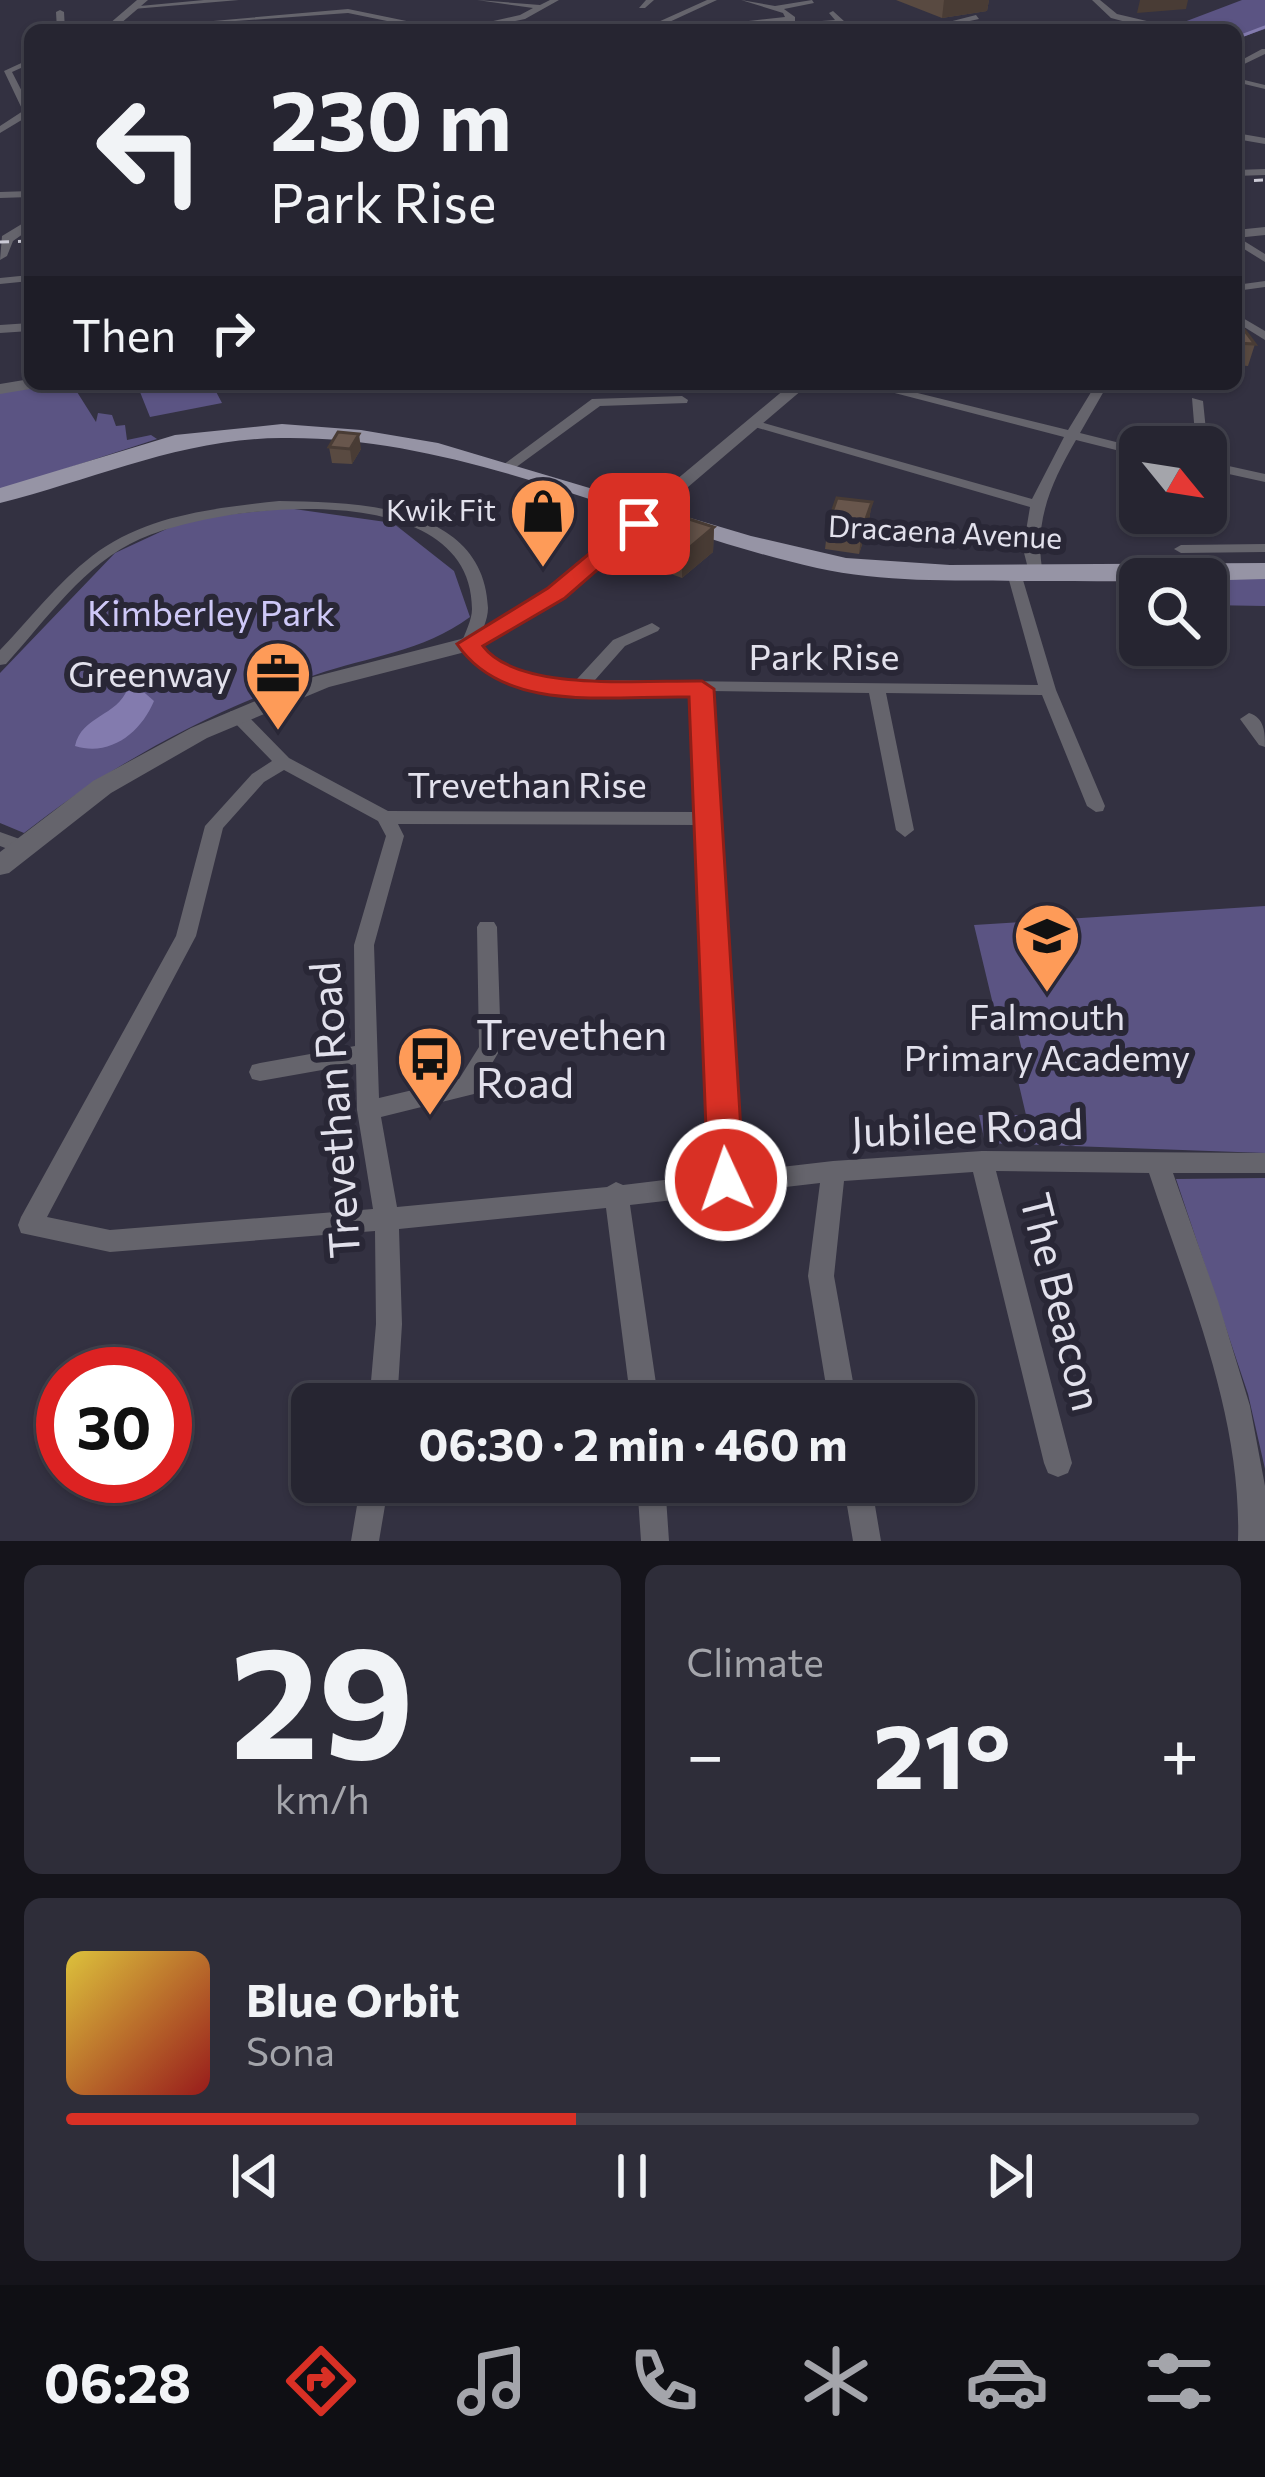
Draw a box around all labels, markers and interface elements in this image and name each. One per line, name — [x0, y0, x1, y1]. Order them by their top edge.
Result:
text: 230 m — [270, 66, 512, 168]
icon: left — [72, 72, 228, 228]
text: Park Rise — [270, 168, 496, 234]
icon: right — [200, 300, 266, 366]
text: Then — [72, 306, 176, 361]
north arrow — [1119, 426, 1227, 534]
map controls — [1119, 426, 1227, 666]
pin — [588, 473, 690, 575]
shop icon: Kwik Fit — [508, 476, 578, 570]
place label: Kwik Fit — [386, 490, 496, 527]
icon: arrive — [606, 491, 672, 557]
street label: Dracaena Avenue — [827, 506, 1063, 555]
button: search — [1119, 558, 1227, 666]
park label: Kimberley Park — [87, 589, 335, 633]
street label: Park Rise — [749, 633, 899, 677]
office icon: Greenway — [243, 639, 313, 733]
place label: Greenway — [68, 650, 232, 694]
street label: Trevethan Rise — [407, 761, 647, 805]
school or university icon: Falmouth Primary Academy — [1012, 901, 1082, 995]
street label: Trevethan Road — [297, 960, 369, 1260]
place label: Falmouth Primary Academy — [904, 993, 1190, 1078]
place label: Trevethen Road — [476, 1007, 667, 1107]
bus stop icon: Trevethen Road — [395, 1024, 465, 1118]
street label: Jubilee Road — [850, 1096, 1084, 1156]
position arrow — [663, 1117, 789, 1243]
street label: The Beacon — [1011, 1187, 1115, 1416]
speed limit sign: 30 — [36, 1347, 192, 1503]
text: 06:30 · 2 min · 460 m — [418, 1415, 848, 1470]
text: 29 — [230, 1600, 414, 1791]
text: Climate — [687, 1637, 824, 1685]
text: 21° — [873, 1697, 1011, 1808]
text: − — [687, 1712, 724, 1793]
text: + — [1160, 1712, 1199, 1793]
text: km/h — [275, 1774, 370, 1822]
text: Blue Orbit — [246, 1971, 459, 2026]
text: Sona — [246, 2026, 335, 2074]
icon: previous — [222, 2143, 288, 2209]
icon: pause — [599, 2143, 665, 2209]
icon: next — [977, 2143, 1043, 2209]
icon: directions — [279, 2339, 363, 2423]
icon: music — [450, 2339, 534, 2423]
icon: phone — [622, 2339, 706, 2423]
icon: climate — [794, 2339, 878, 2423]
icon: car — [965, 2339, 1049, 2423]
icon: filters — [1137, 2339, 1221, 2423]
text: 06:28 — [44, 2348, 191, 2414]

